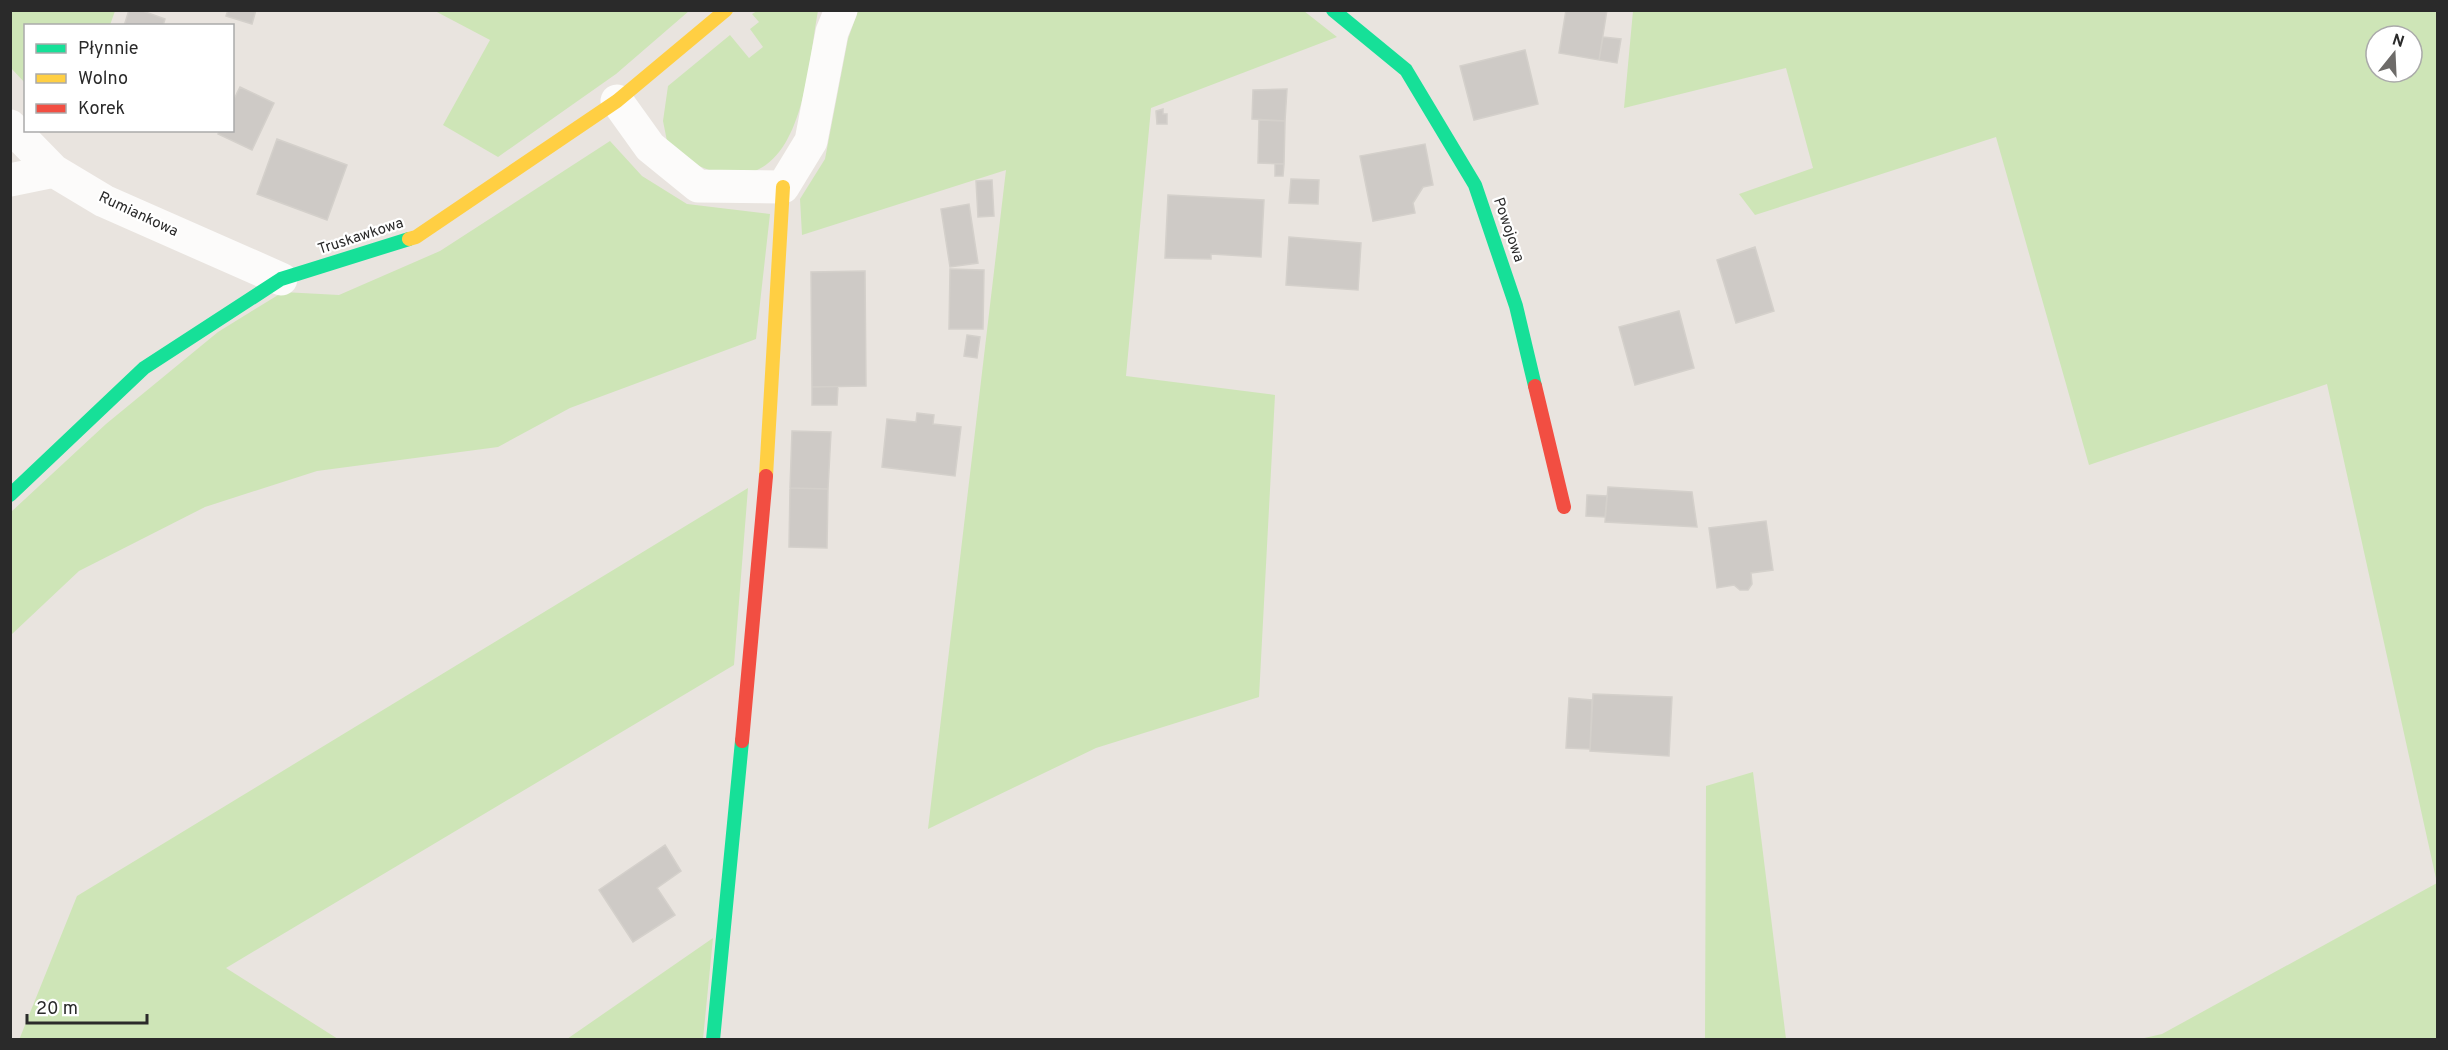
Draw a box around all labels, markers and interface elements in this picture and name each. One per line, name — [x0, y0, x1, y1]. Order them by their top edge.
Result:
legend — [24, 24, 234, 132]
north arrow — [2364, 24, 2424, 84]
text: N — [2389, 30, 2407, 53]
text: Płynnie — [78, 38, 139, 61]
text: Wolno — [78, 68, 128, 91]
text: Korek — [78, 98, 125, 121]
street label: Rumiankowa — [95, 188, 181, 242]
street label: Powojowa — [1488, 195, 1528, 265]
street label: Truskawkowa — [316, 214, 406, 260]
scale bar — [27, 987, 147, 1025]
text: 20 m — [36, 998, 78, 1021]

